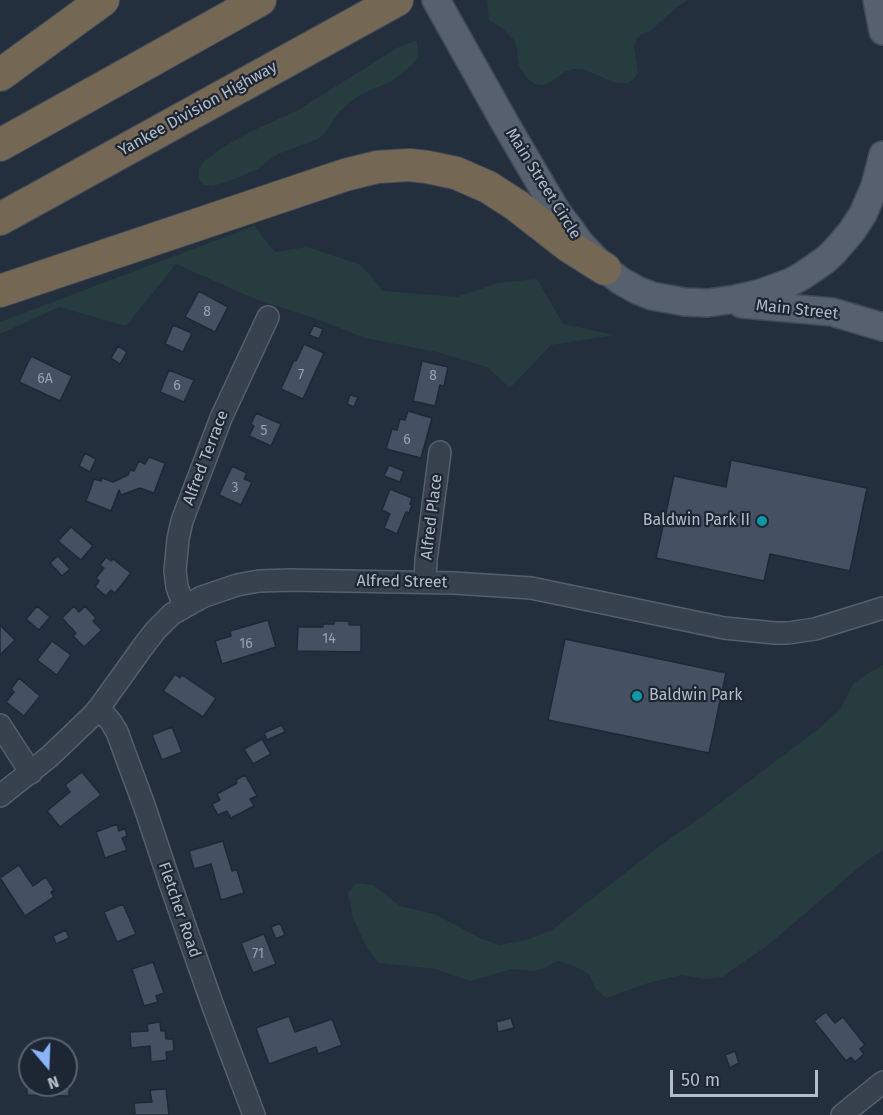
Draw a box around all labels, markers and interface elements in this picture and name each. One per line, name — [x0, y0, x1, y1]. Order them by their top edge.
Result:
street label: Yankee Division Highway — [115, 57, 281, 161]
street label: Main Street Circle — [501, 125, 585, 243]
street label: Main Street — [755, 296, 839, 324]
house number: 8 — [203, 304, 211, 320]
house number: 7 — [298, 367, 304, 383]
house number: 8 — [429, 368, 437, 384]
house number: 6A — [37, 371, 53, 387]
house number: 6 — [173, 378, 181, 394]
street label: Alfred Terrace — [179, 408, 233, 508]
house number: 5 — [260, 423, 268, 439]
house number: 6 — [403, 432, 411, 448]
street label: Alfred Place — [417, 473, 447, 561]
house number: 3 — [232, 480, 238, 496]
place label: Baldwin Park II — [643, 511, 750, 531]
marker: Baldwin Park II — [755, 514, 769, 528]
street label: Alfred Street — [356, 572, 448, 592]
house number: 14 — [322, 631, 336, 647]
house number: 16 — [239, 636, 253, 652]
place label: Baldwin Park — [649, 686, 743, 706]
marker: Baldwin Park — [630, 689, 644, 703]
street label: Fletcher Road — [154, 860, 204, 960]
house number: 71 — [252, 946, 264, 962]
north arrow — [18, 1037, 78, 1097]
scale bar — [673, 1058, 822, 1096]
text: 50 m — [681, 1069, 720, 1091]
text: N — [45, 1072, 61, 1093]

